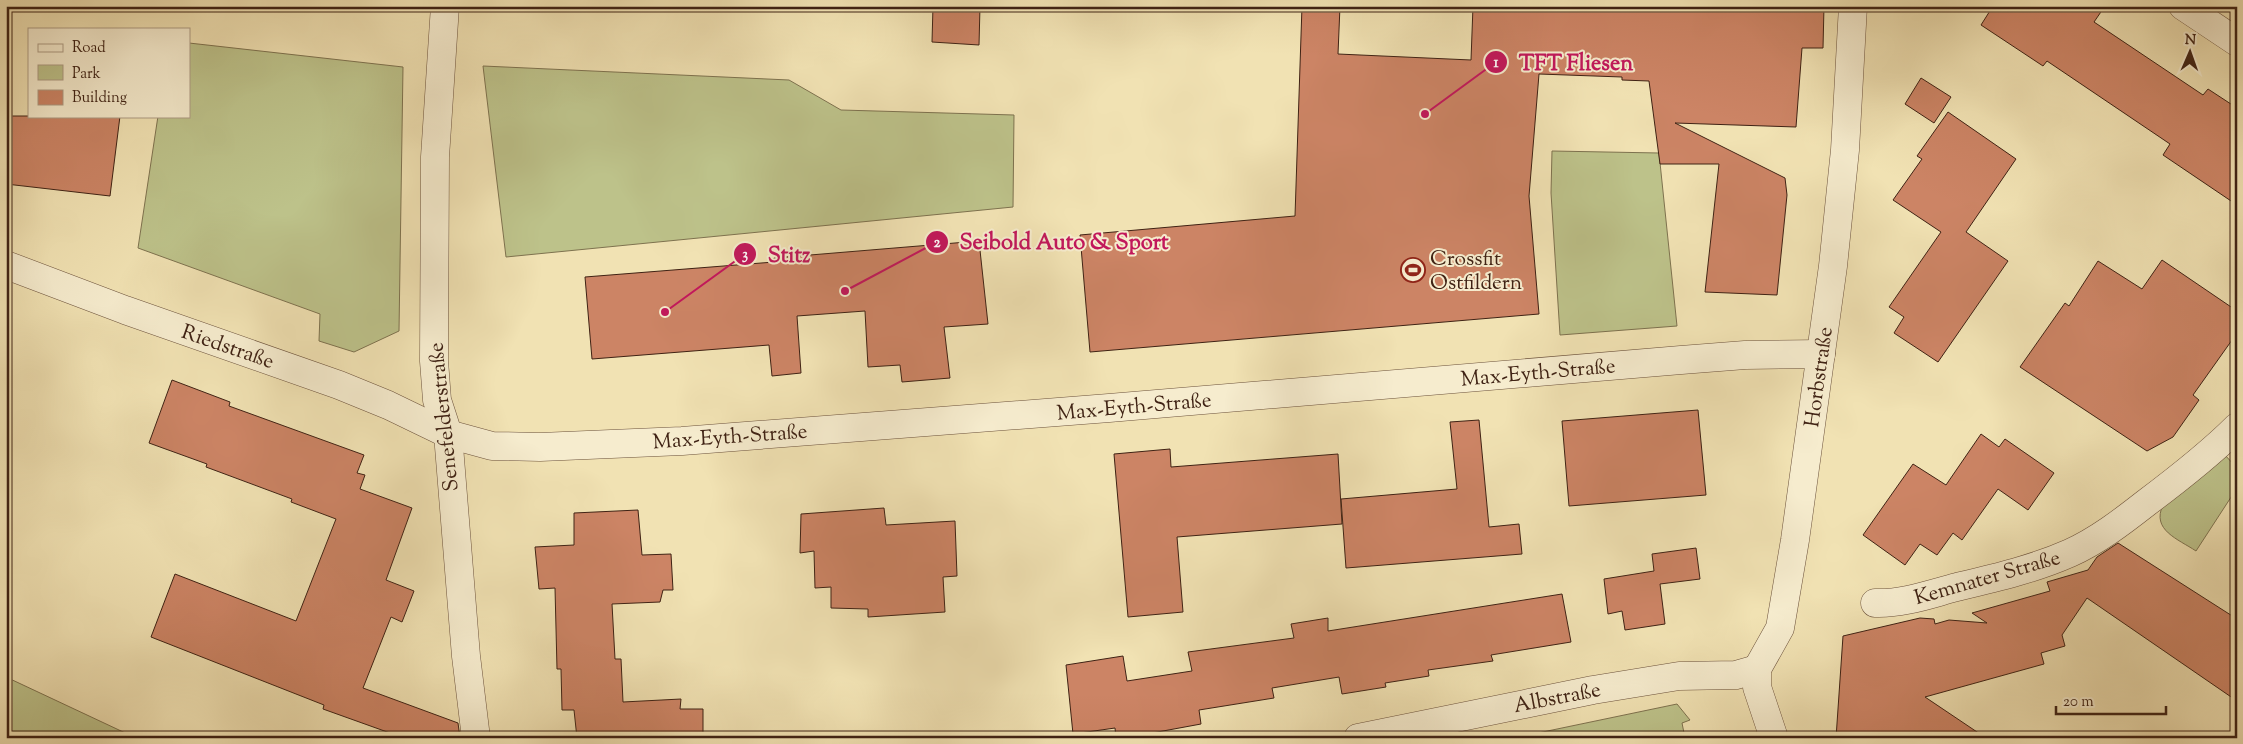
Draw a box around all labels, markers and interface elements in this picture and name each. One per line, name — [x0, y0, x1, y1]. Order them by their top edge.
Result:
legend — [28, 28, 190, 118]
north arrow — [2166, 28, 2216, 78]
text: N — [2184, 31, 2196, 51]
text: Road — [72, 38, 106, 59]
callout: TFT Fliesen — [1484, 43, 1643, 80]
text: TFT Fliesen — [1519, 49, 1633, 81]
text: 1 — [1493, 53, 1499, 74]
text: Park — [72, 64, 101, 85]
text: Building — [72, 88, 127, 109]
callout: Seibold Auto & Sport — [924, 223, 1179, 260]
text: Seibold Auto & Sport — [959, 228, 1169, 260]
text: 2 — [933, 233, 941, 254]
callout: Stitz — [733, 236, 820, 273]
text: Stitz — [768, 241, 811, 273]
text: 3 — [742, 245, 748, 266]
place label: Crossfit Ostfildern — [1430, 245, 1522, 299]
sports icon: Crossfit Ostfildern — [1400, 257, 1426, 283]
street label: Riedstraße — [177, 318, 278, 378]
street label: Horbstraße — [1798, 325, 1842, 429]
street label: Senefelderstraße — [422, 341, 468, 493]
street label: Max-Eyth-Straße — [1460, 352, 1617, 396]
street label: Max-Eyth-Straße — [1056, 386, 1213, 430]
street label: Max-Eyth-Straße — [652, 418, 809, 458]
street label: Kemnater Straße — [1911, 544, 2064, 614]
street label: Albstraße — [1511, 676, 1604, 722]
scale bar — [2056, 684, 2166, 716]
text: 20 m — [2063, 692, 2094, 713]

